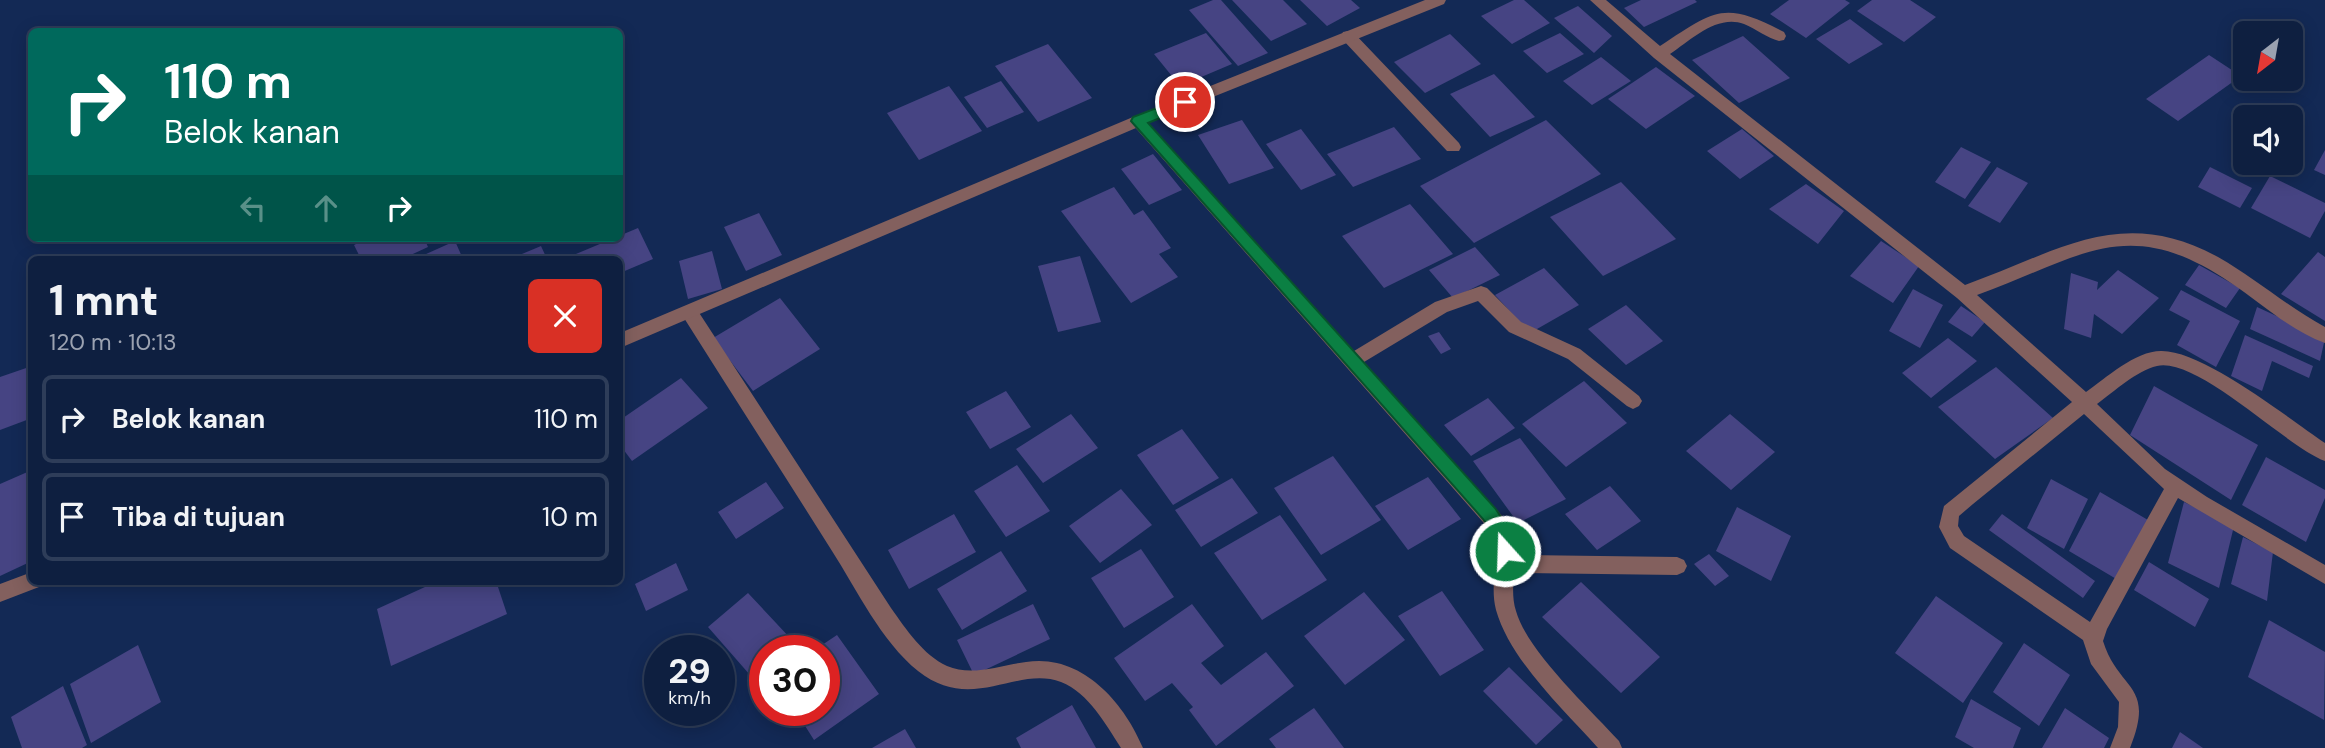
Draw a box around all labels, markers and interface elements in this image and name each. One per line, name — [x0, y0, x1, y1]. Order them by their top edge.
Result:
north arrow — [2233, 21, 2303, 91]
map controls — [2233, 21, 2303, 175]
text: 110 m — [164, 49, 292, 113]
icon: right — [49, 56, 140, 147]
pin — [1155, 72, 1215, 132]
icon: arrive — [1166, 83, 1204, 121]
button: sound — [2233, 105, 2303, 175]
text: Belok kanan — [164, 111, 340, 153]
icon: left — [234, 189, 272, 227]
icon: ahead — [307, 189, 345, 227]
icon: right — [380, 189, 418, 227]
text: 1 mnt — [49, 273, 158, 328]
button: close — [528, 279, 602, 353]
text: 120 m · 10:13 — [49, 327, 177, 357]
icon: right — [53, 400, 91, 438]
text: Belok kanan — [112, 402, 265, 436]
text: 110 m — [534, 402, 598, 436]
icon: arrive — [53, 498, 91, 536]
text: Tiba di tujuan — [112, 500, 285, 534]
text: 10 m — [542, 500, 598, 534]
position arrow — [1468, 514, 1542, 588]
speed limit sign: 30 — [749, 635, 840, 726]
text: 29 — [668, 648, 711, 694]
text: km/h — [668, 686, 711, 710]

